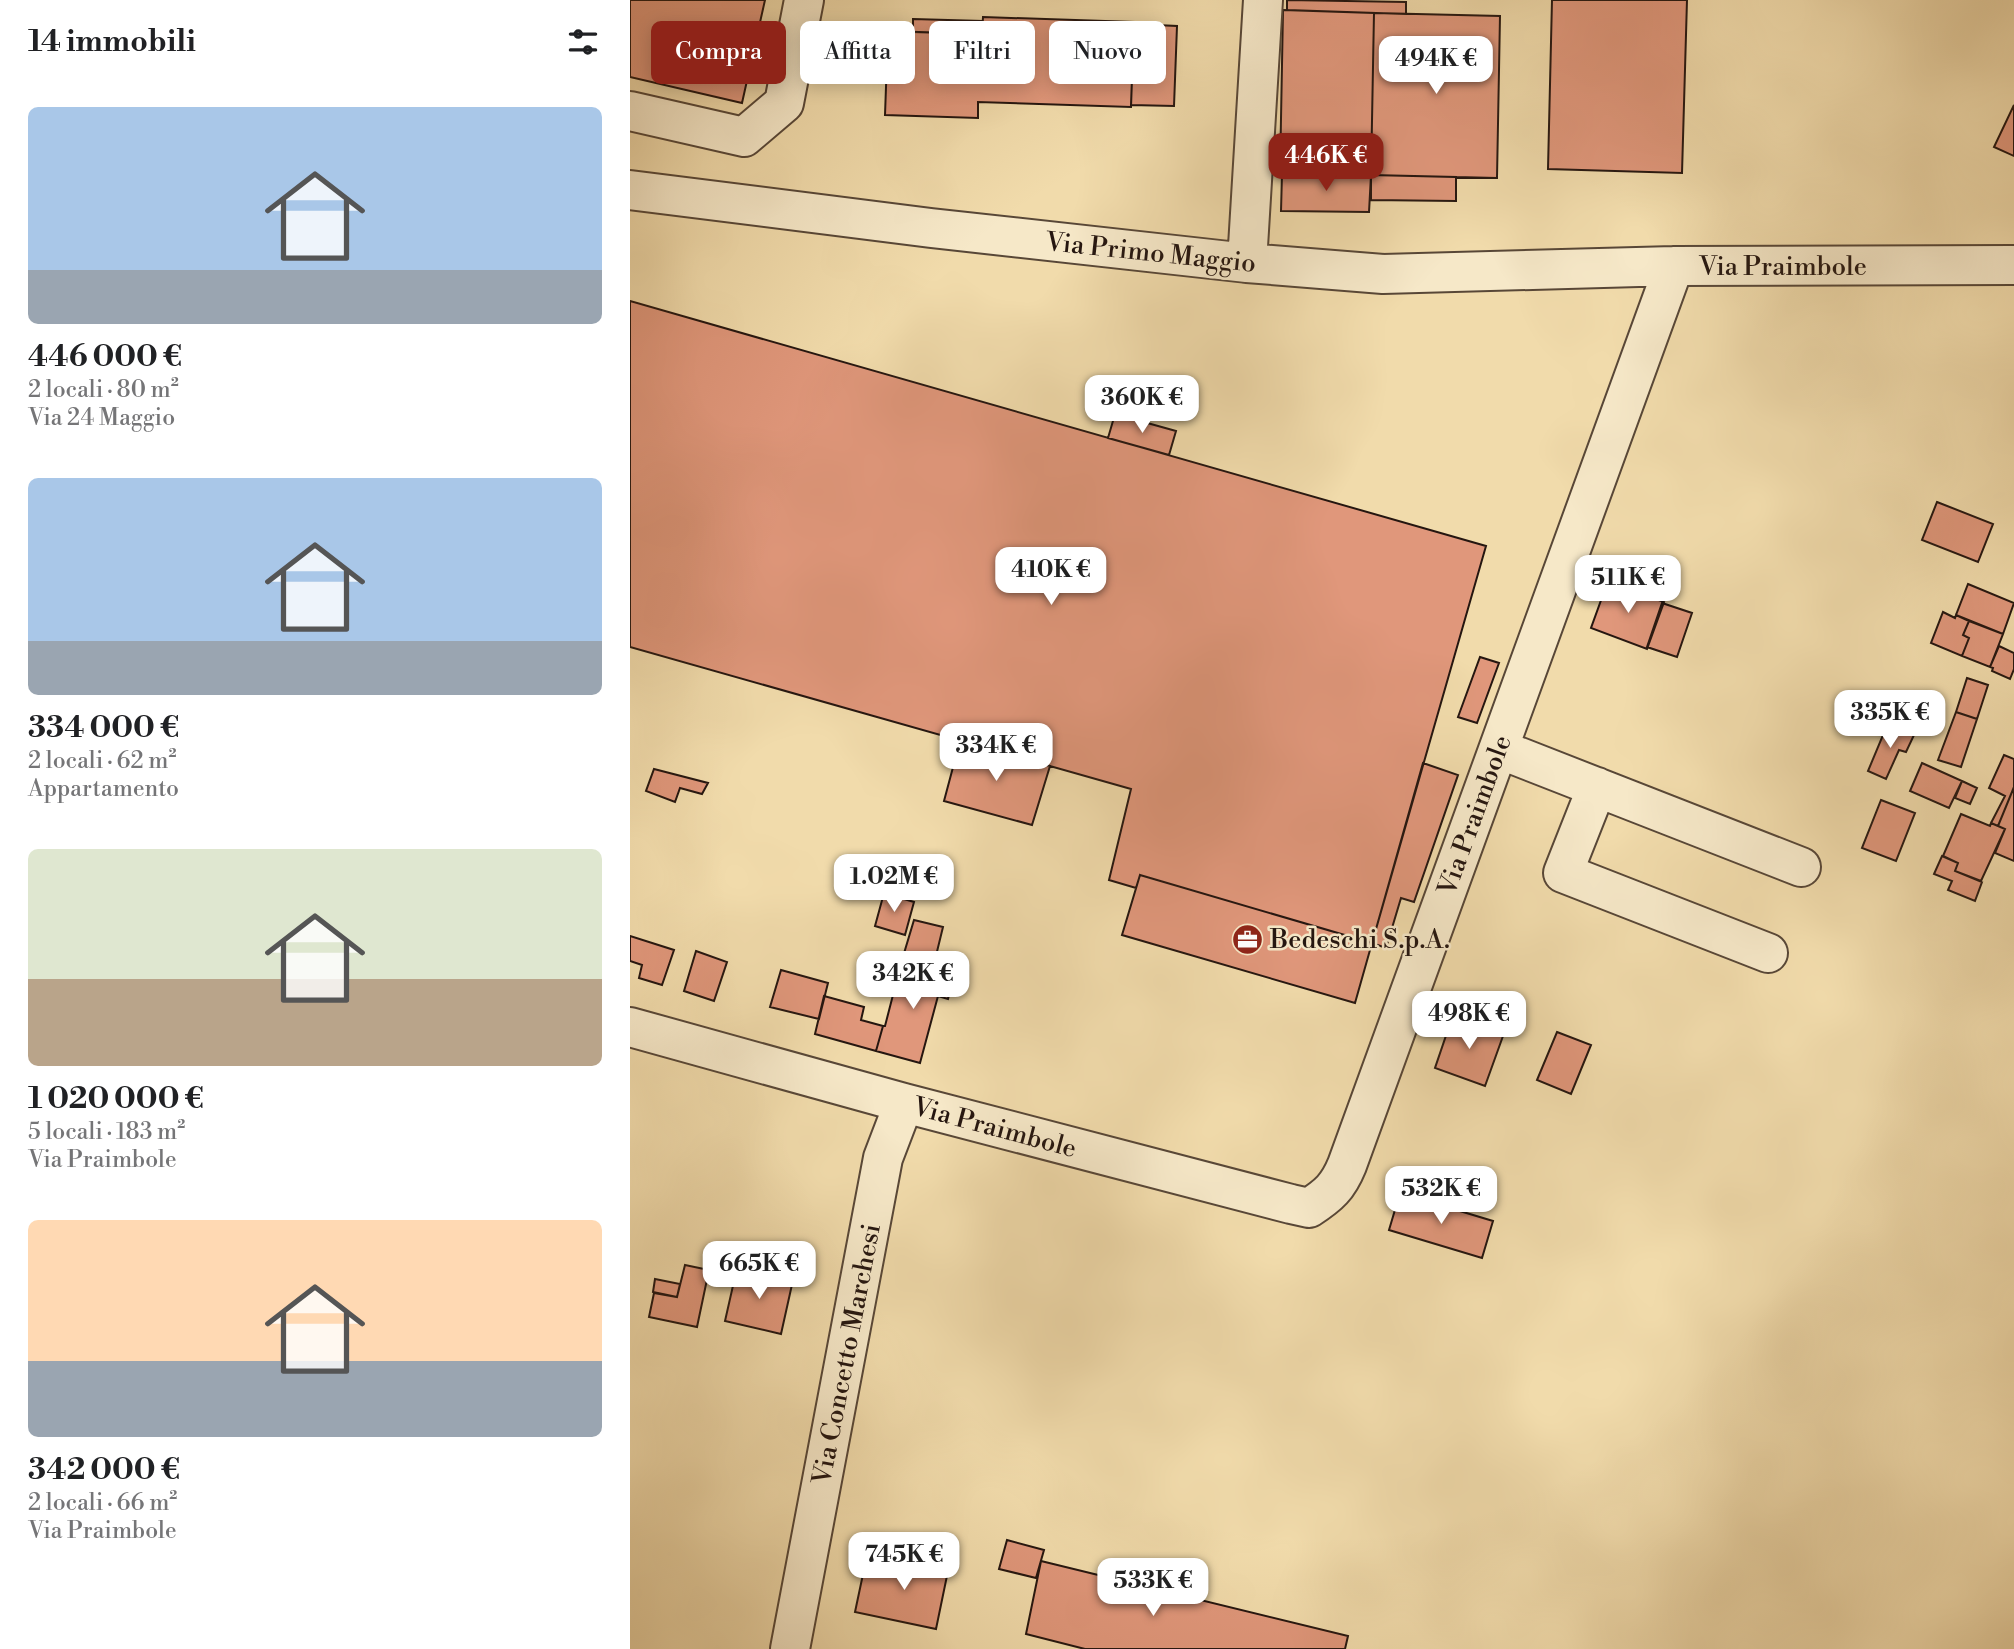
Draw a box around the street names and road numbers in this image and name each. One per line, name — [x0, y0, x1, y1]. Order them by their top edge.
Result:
street label: Via Primo Maggio — [1043, 226, 1258, 280]
street label: Via Praimbole — [1698, 251, 1867, 283]
street label: Via Praimbole — [1431, 731, 1519, 901]
street label: Via Praimbole — [909, 1091, 1080, 1165]
street label: Via Concetto Marchesi — [806, 1221, 888, 1488]

